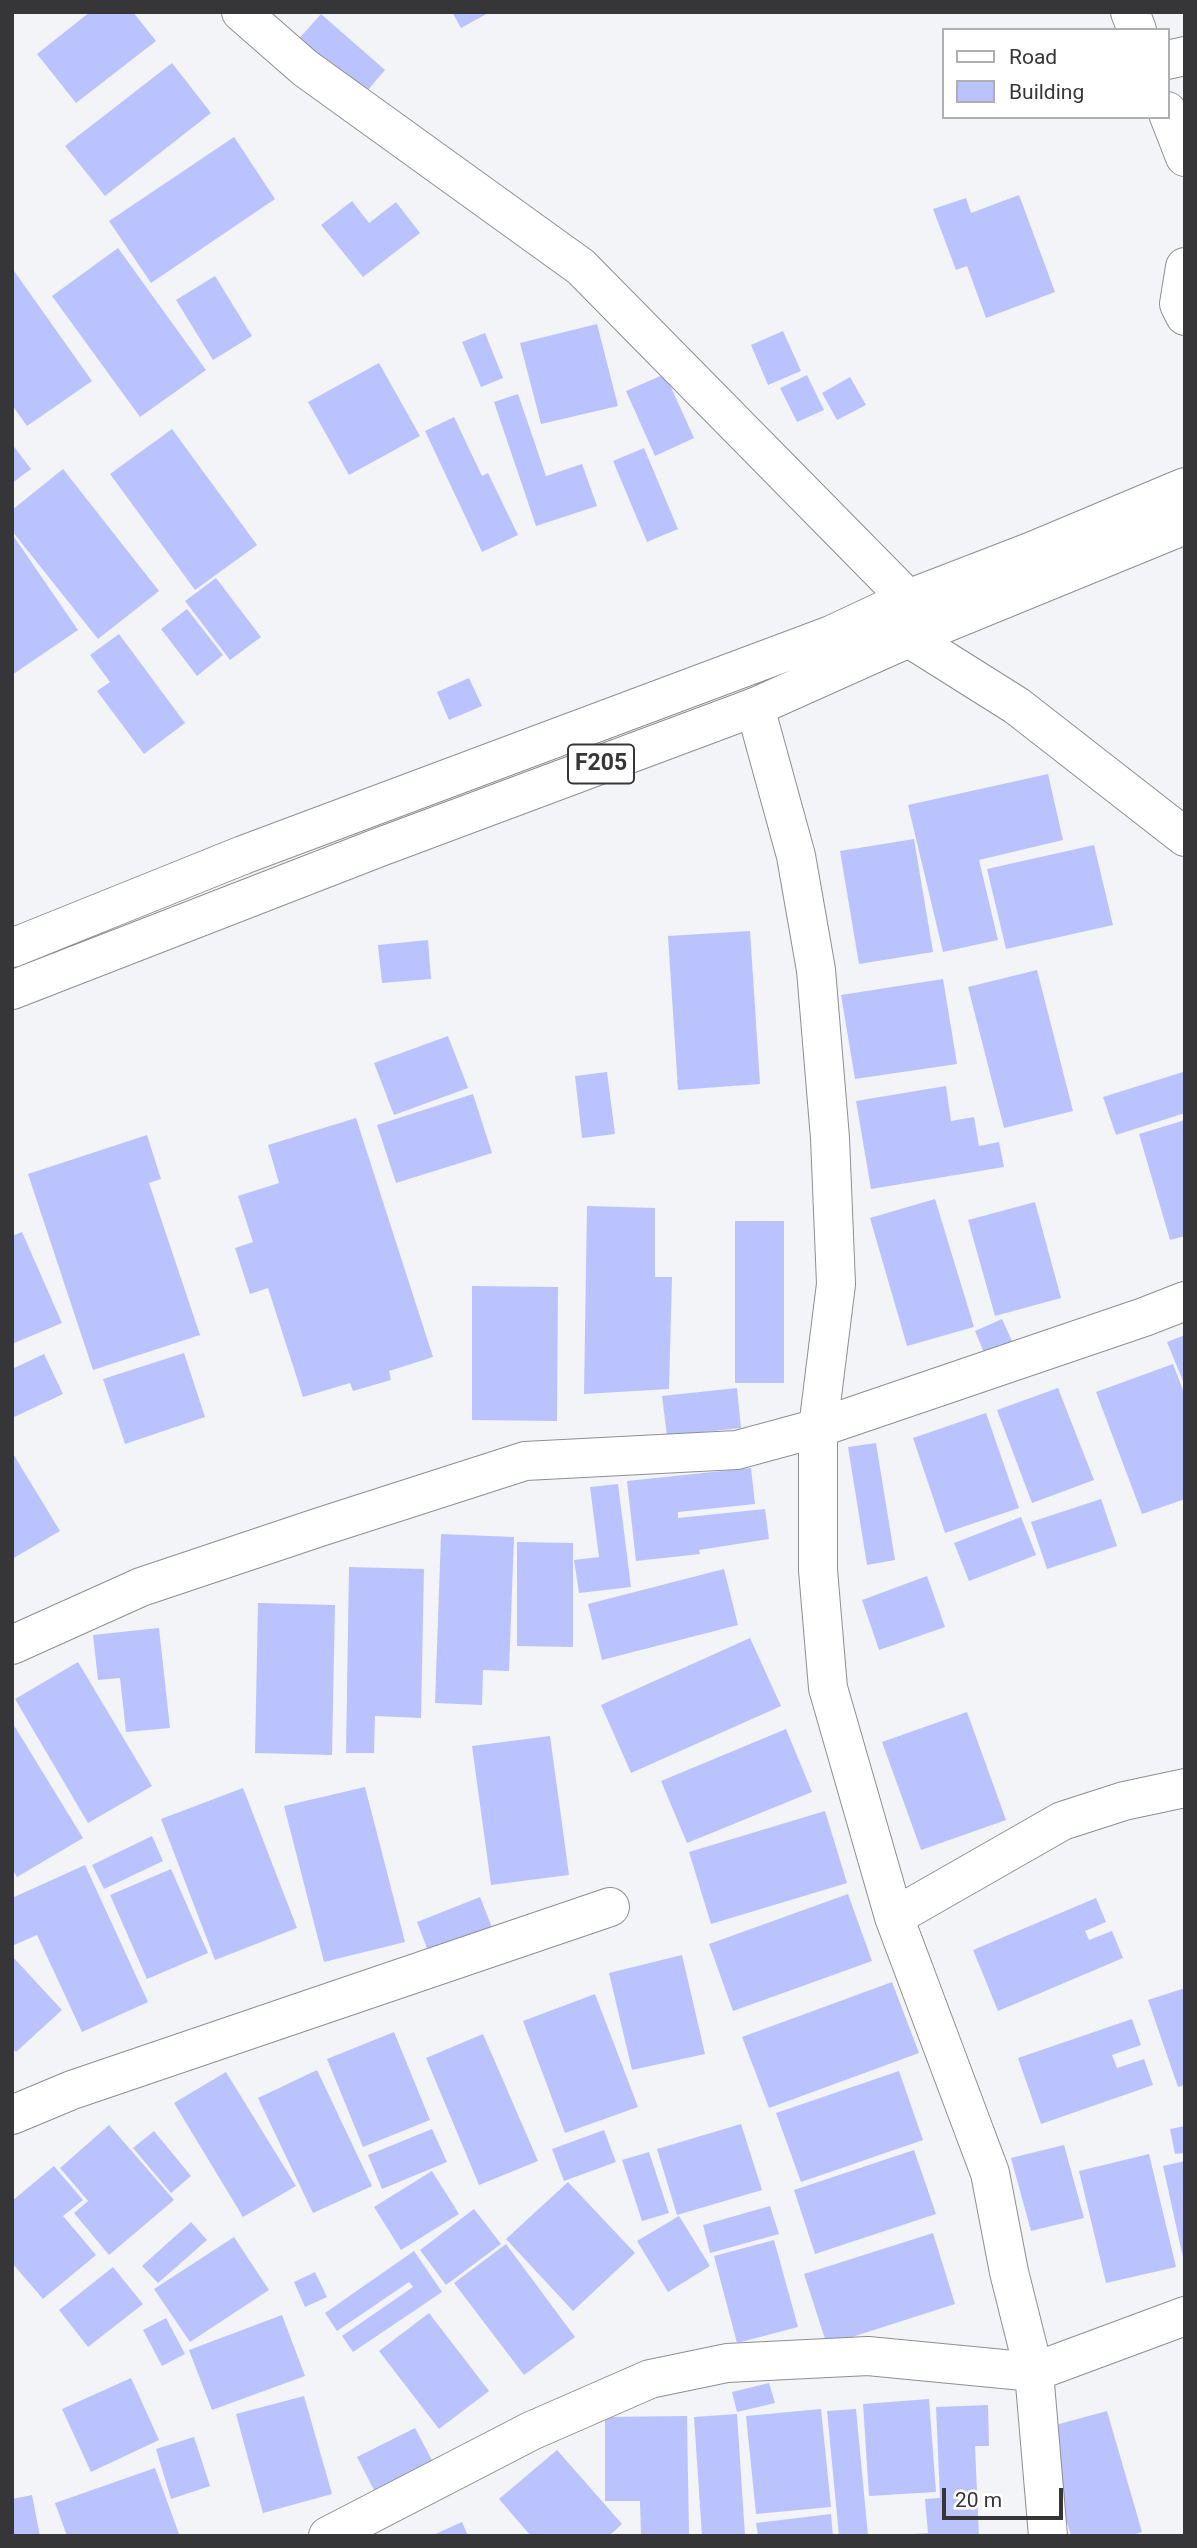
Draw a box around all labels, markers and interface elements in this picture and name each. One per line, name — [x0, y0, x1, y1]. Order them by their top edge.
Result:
legend — [942, 28, 1169, 119]
text: Road — [1009, 45, 1057, 69]
text: Building — [1009, 80, 1084, 104]
road number: F205 — [568, 744, 634, 784]
scale bar — [945, 2474, 1066, 2518]
text: 20 m — [955, 2488, 1002, 2512]

